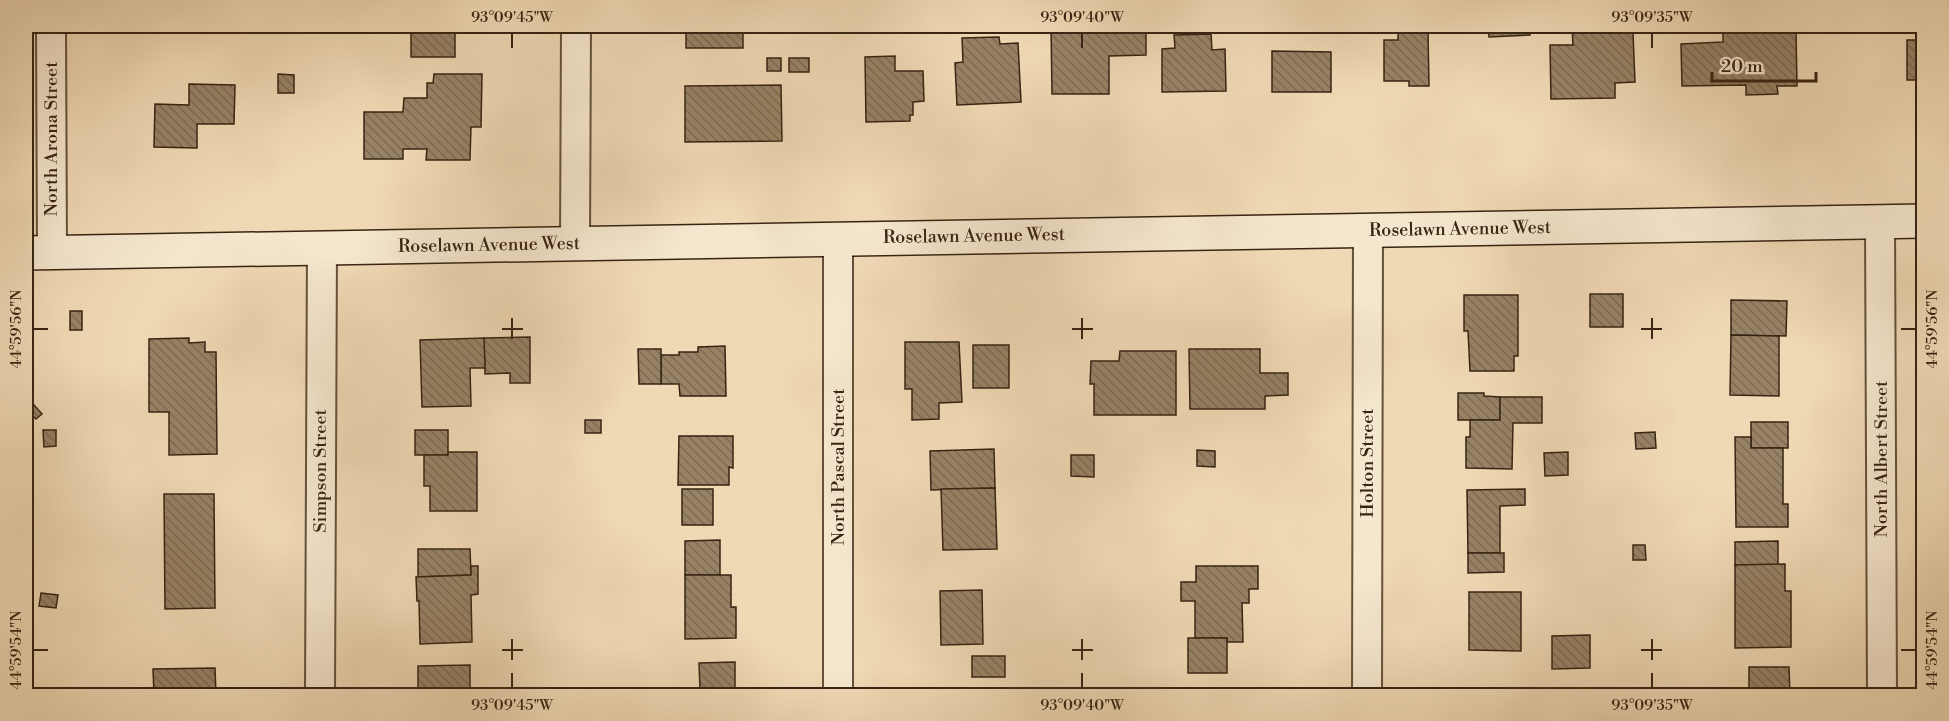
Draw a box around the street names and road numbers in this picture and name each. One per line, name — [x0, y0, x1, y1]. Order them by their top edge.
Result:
street label: North Arona Street — [40, 61, 63, 217]
street label: Roselawn Avenue West — [1369, 216, 1552, 242]
street label: Roselawn Avenue West — [883, 223, 1066, 249]
street label: Roselawn Avenue West — [398, 232, 581, 258]
street label: North Albert Street — [1870, 380, 1893, 537]
street label: North Pascal Street — [827, 388, 850, 546]
street label: Holton Street — [1356, 408, 1379, 518]
street label: Simpson Street — [309, 409, 332, 533]

